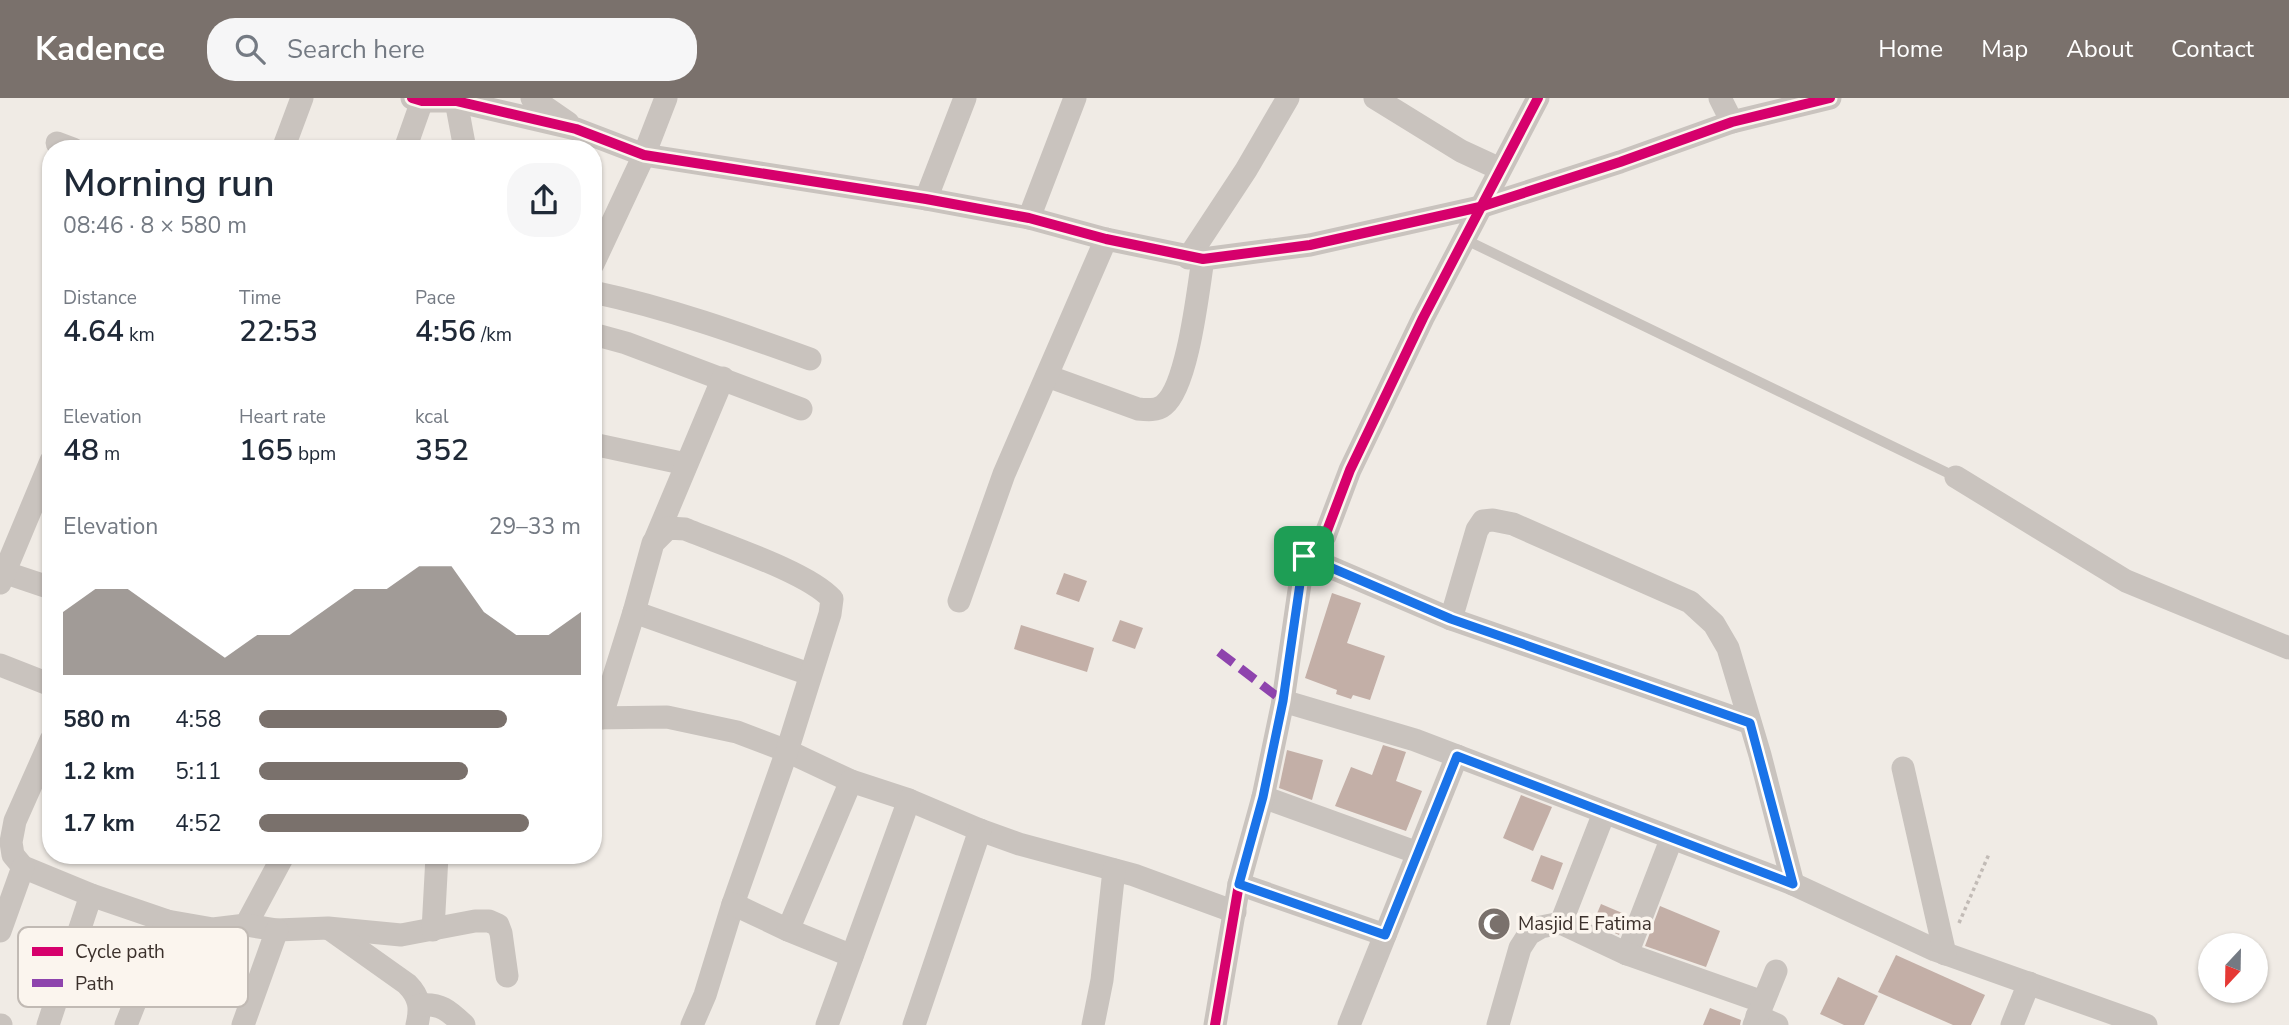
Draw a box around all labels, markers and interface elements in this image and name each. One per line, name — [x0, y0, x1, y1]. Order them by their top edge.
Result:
search box — [207, 18, 697, 81]
text: Kadence — [35, 27, 165, 72]
icon: search — [231, 30, 269, 68]
text: Search here — [287, 32, 425, 67]
text: Home — [1878, 33, 1943, 65]
text: Map — [1981, 33, 2028, 65]
text: About — [2066, 33, 2133, 65]
text: Contact — [2171, 33, 2254, 65]
text: Morning run — [63, 158, 275, 209]
button: share — [507, 163, 581, 237]
text: 08:46 · 8 × 580 m — [63, 210, 247, 241]
text: Distance — [63, 285, 137, 311]
text: Time — [239, 285, 281, 311]
text: Pace — [415, 285, 455, 311]
text: 4.64 — [63, 311, 124, 352]
text: 22:53 — [239, 311, 318, 352]
text: 4:56 — [415, 311, 476, 352]
text: km — [124, 322, 155, 348]
text: /km — [476, 322, 512, 348]
text: Elevation — [63, 404, 142, 430]
text: Heart rate — [239, 404, 326, 430]
text: kcal — [415, 404, 449, 430]
text: 48 — [63, 430, 99, 471]
text: 165 — [239, 430, 293, 471]
text: 352 — [415, 430, 469, 471]
text: m — [99, 441, 120, 467]
text: bpm — [293, 441, 336, 467]
text: Elevation — [63, 511, 158, 542]
text: 29–33 m — [489, 511, 581, 542]
pin — [1274, 526, 1334, 586]
icon: arrive — [1285, 537, 1323, 575]
text: 580 m — [63, 704, 131, 735]
text: 4:58 — [175, 704, 222, 735]
text: 1.2 km — [63, 756, 135, 787]
text: 5:11 — [175, 756, 222, 787]
text: 1.7 km — [63, 808, 135, 839]
text: 4:52 — [175, 808, 222, 839]
mosque icon: Masjid E Fatima — [1475, 905, 1513, 943]
place label: Masjid E Fatima — [1518, 911, 1652, 937]
legend — [18, 927, 248, 1007]
north arrow — [2198, 933, 2268, 1003]
map controls — [2198, 933, 2268, 1003]
text: Cycle path — [75, 939, 165, 965]
text: Path — [75, 971, 114, 997]

